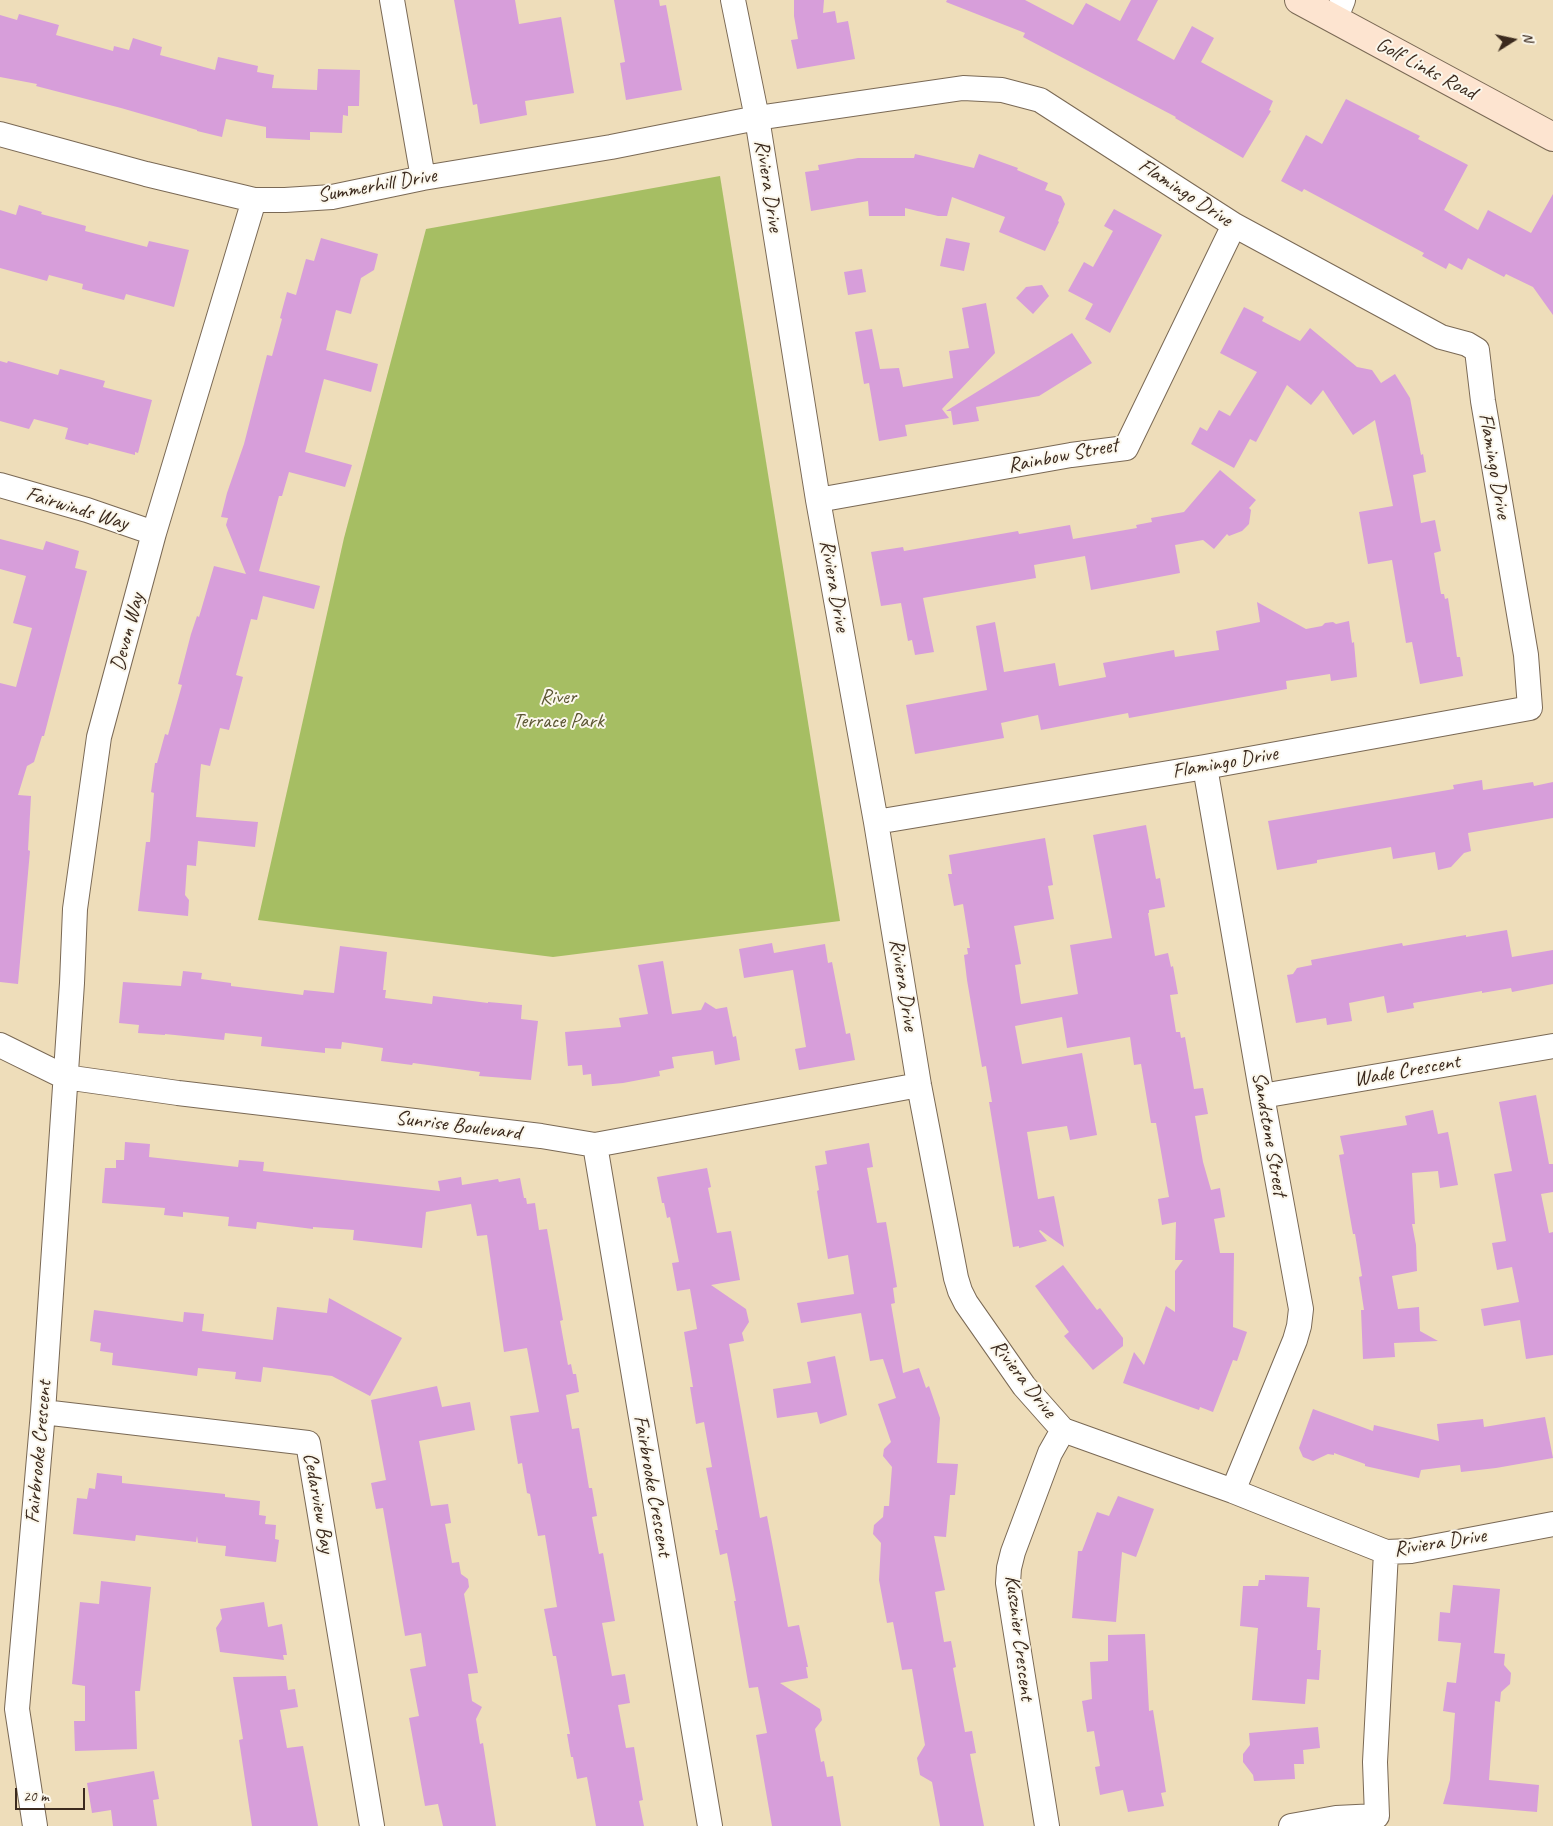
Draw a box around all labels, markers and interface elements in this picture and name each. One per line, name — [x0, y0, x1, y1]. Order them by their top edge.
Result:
north arrow — [1488, 15, 1538, 65]
street label: Golf Links Road — [1372, 32, 1480, 106]
text: N — [1519, 32, 1537, 43]
street label: Riviera Drive — [748, 138, 788, 234]
street label: Flamingo Drive — [1133, 153, 1237, 233]
street label: Summerhill Drive — [316, 163, 438, 209]
street label: Flamingo Drive — [1472, 411, 1516, 521]
street label: Rainbow Street — [1006, 433, 1120, 479]
street label: Fairwinds Way — [23, 482, 131, 536]
street label: Riviera Drive — [814, 538, 854, 634]
street label: Devon Way — [106, 591, 150, 673]
park label: River Terrace Park — [512, 684, 604, 734]
street label: Flamingo Drive — [1170, 741, 1280, 785]
street label: Riviera Drive — [883, 937, 923, 1033]
street label: Wade Crescent — [1352, 1049, 1462, 1093]
street label: Sandstone Street — [1246, 1070, 1292, 1198]
street label: Sunrise Boulevard — [394, 1106, 522, 1146]
street label: Riviera Drive — [985, 1335, 1061, 1423]
street label: Fairbrooke Crescent — [20, 1380, 58, 1524]
street label: Fairbrooke Crescent — [627, 1413, 677, 1559]
street label: Cedarview Bay — [297, 1451, 339, 1555]
street label: Riviera Drive — [1392, 1523, 1488, 1563]
street label: Kusznier Crescent — [999, 1574, 1039, 1702]
scale bar — [18, 1778, 88, 1810]
text: 20 m — [23, 1787, 49, 1806]

